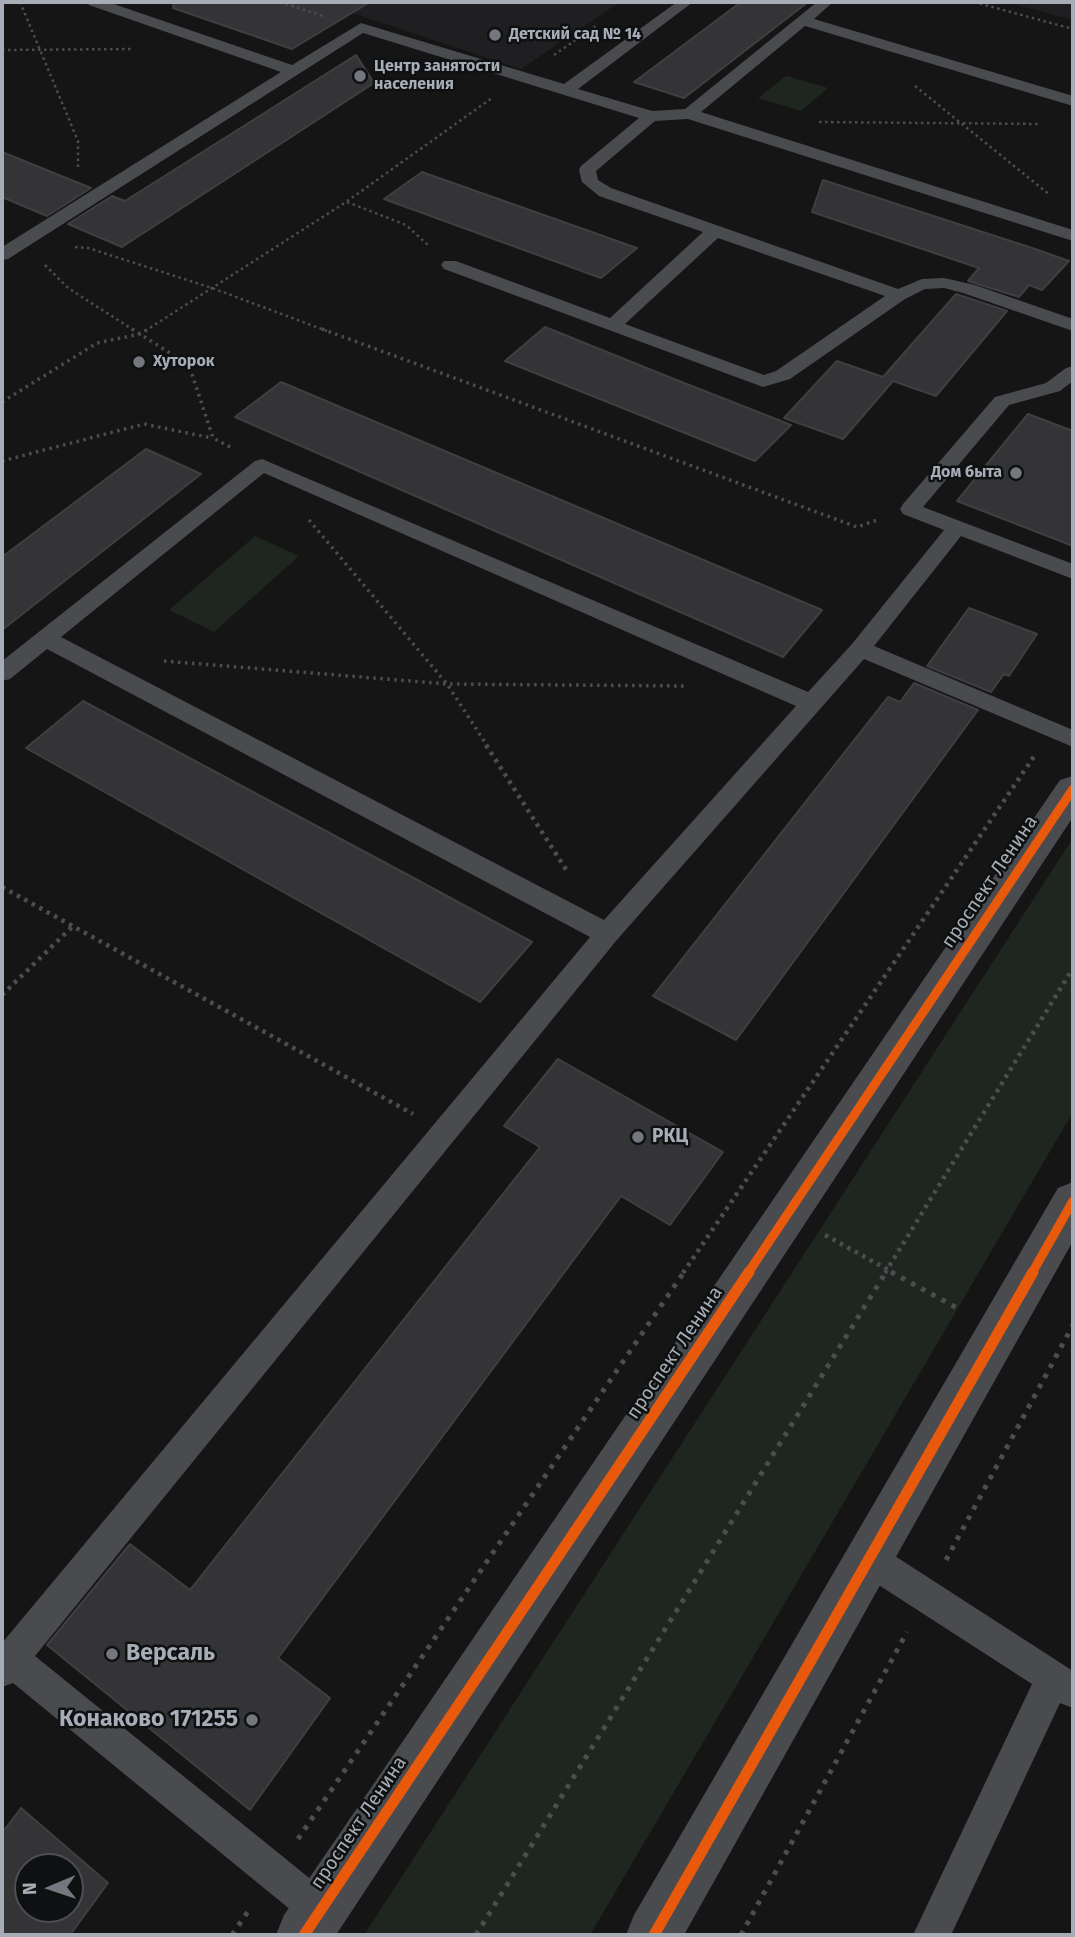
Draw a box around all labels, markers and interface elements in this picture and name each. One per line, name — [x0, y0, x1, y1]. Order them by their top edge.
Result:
place label: Детский сад № 14 — [509, 25, 641, 45]
marker: Детский сад № 14 — [487, 27, 503, 43]
place label: Центр занятости населения — [374, 57, 500, 95]
marker: Центр занятости населения — [352, 68, 368, 84]
place label: Хуторок — [153, 352, 214, 372]
marker: Хуторок — [131, 354, 147, 370]
place label: Дом быта — [931, 463, 1002, 483]
marker: Дом быта — [1008, 465, 1024, 481]
street label: проспект Ленина — [937, 811, 1043, 953]
place label: РКЦ — [652, 1126, 688, 1148]
marker: РКЦ — [630, 1129, 646, 1145]
street label: проспект Ленина — [622, 1282, 728, 1424]
place label: Версаль — [126, 1640, 215, 1668]
marker: Версаль — [104, 1646, 120, 1662]
place label: Конаково 171255 — [59, 1706, 238, 1734]
marker: Конаково 171255 — [244, 1712, 260, 1728]
street label: проспект Ленина — [306, 1752, 412, 1894]
north arrow — [14, 1853, 84, 1923]
text: N — [18, 1882, 41, 1895]

